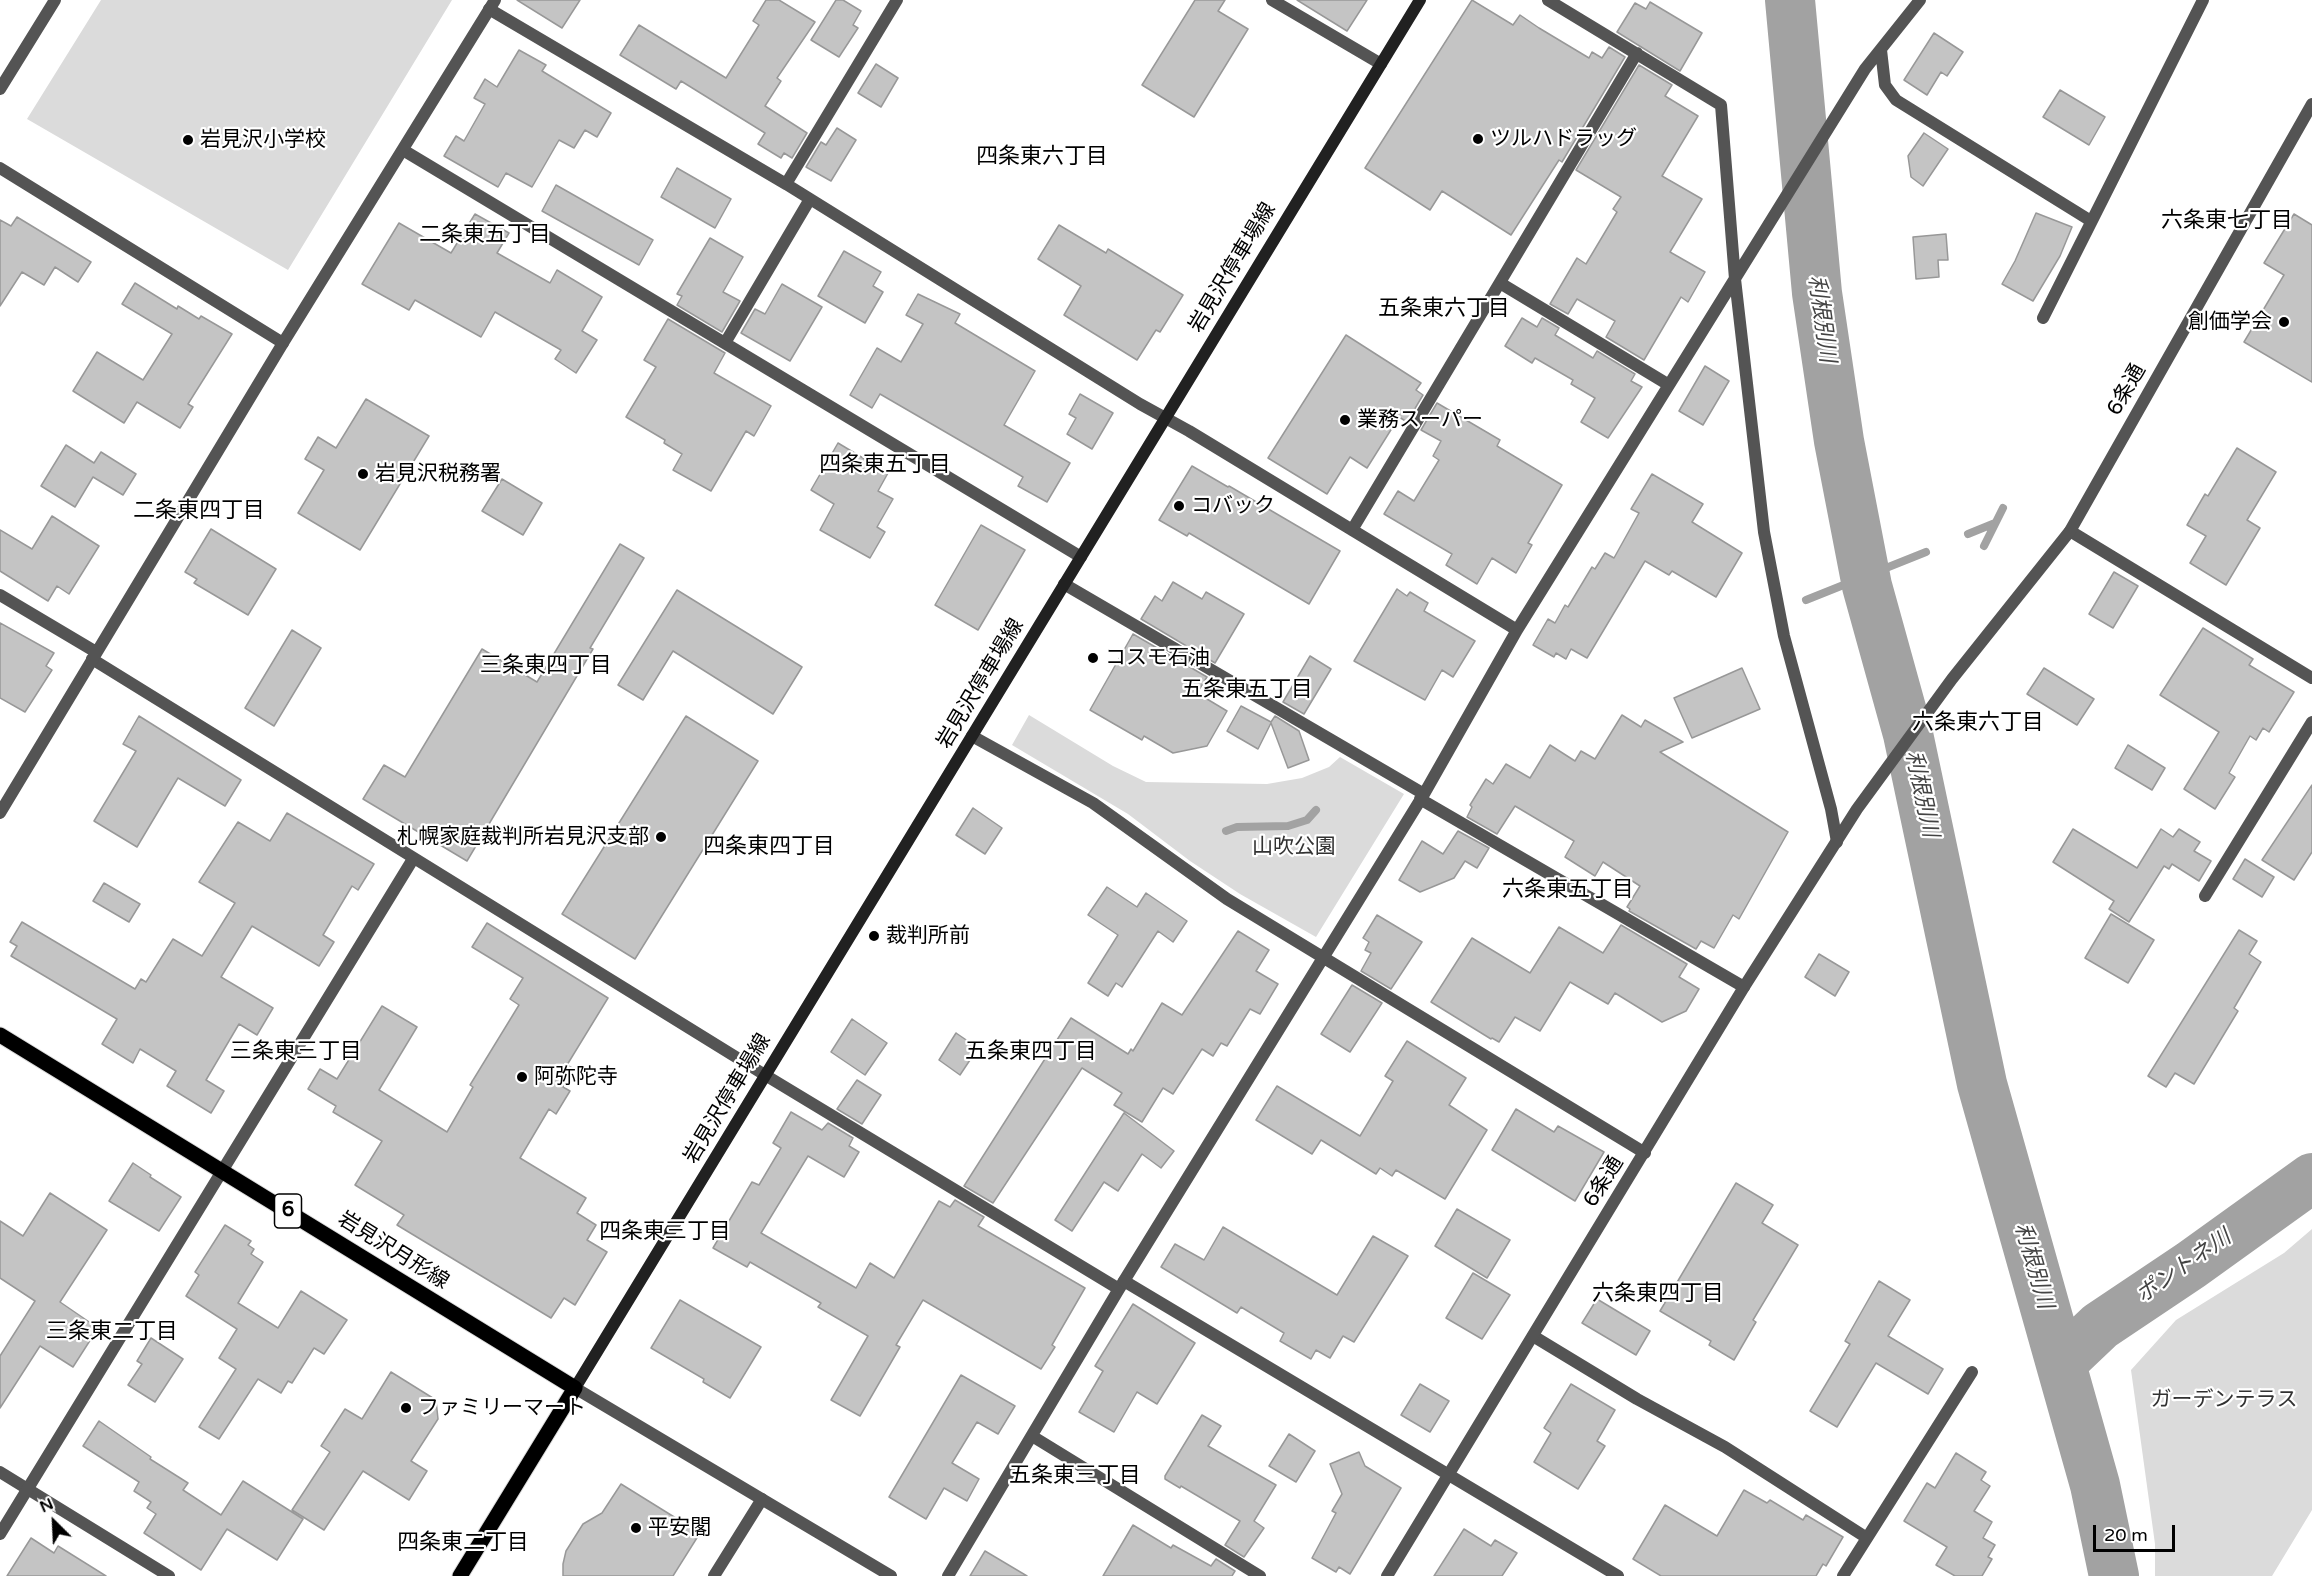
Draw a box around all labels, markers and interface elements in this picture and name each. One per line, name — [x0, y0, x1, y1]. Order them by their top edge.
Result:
place label: ツルハドラッグ — [1490, 126, 1637, 152]
place label: 岩見沢小学校 — [200, 127, 326, 153]
marker: ツルハドラッグ — [1471, 132, 1485, 146]
marker: 岩見沢小学校 — [181, 133, 195, 147]
district label: 四条東六丁目 — [976, 144, 1108, 170]
street label: 岩見沢停車場線 — [1184, 199, 1282, 337]
district label: 六条東七丁目 — [2161, 208, 2293, 234]
district label: 二条東五丁目 — [419, 222, 551, 248]
water label: 利根別川 — [1802, 274, 1840, 364]
district label: 五条東六丁目 — [1378, 296, 1510, 322]
place label: 創価学会 — [2188, 309, 2272, 335]
marker: 創価学会 — [2277, 315, 2291, 329]
street label: 6条通 — [2102, 360, 2152, 420]
place label: 業務スーパー — [1357, 407, 1483, 433]
marker: 業務スーパー — [1338, 413, 1352, 427]
district label: 四条東五丁目 — [819, 452, 951, 478]
place label: 岩見沢税務署 — [375, 461, 501, 487]
marker: 岩見沢税務署 — [356, 467, 370, 481]
place label: コバック — [1191, 493, 1275, 519]
district label: 二条東四丁目 — [133, 498, 265, 524]
marker: コバック — [1172, 499, 1186, 513]
street label: 岩見沢停車場線 — [932, 615, 1030, 753]
place label: コスモ石油 — [1105, 645, 1210, 671]
marker: コスモ石油 — [1086, 651, 1100, 665]
district label: 三条東四丁目 — [480, 653, 612, 679]
district label: 五条東五丁目 — [1181, 677, 1313, 703]
district label: 六条東六丁目 — [1912, 710, 2044, 736]
water label: 利根別川 — [1899, 748, 1943, 840]
place label: 札幌家庭裁判所岩見沢支部 — [397, 824, 649, 850]
marker: 札幌家庭裁判所岩見沢支部 — [654, 830, 668, 844]
district label: 四条東四丁目 — [703, 834, 835, 860]
park label: 山吹公園 — [1252, 834, 1336, 860]
district label: 六条東五丁目 — [1502, 877, 1634, 903]
place label: 裁判所前 — [886, 923, 970, 949]
marker: 裁判所前 — [867, 929, 881, 943]
street label: 岩見沢停車場線 — [679, 1030, 777, 1168]
district label: 三条東三丁目 — [230, 1039, 362, 1065]
district label: 五条東四丁目 — [965, 1039, 1097, 1065]
place label: 阿弥陀寺 — [534, 1064, 618, 1090]
marker: 阿弥陀寺 — [515, 1070, 529, 1084]
street label: 6条通 — [1579, 1152, 1629, 1212]
road number: 6 — [274, 1194, 302, 1228]
street label: 岩見沢月形線 — [333, 1207, 453, 1295]
district label: 四条東三丁目 — [599, 1219, 731, 1245]
water label: 利根別川 — [2008, 1220, 2058, 1312]
water label: ポントネ川 — [2131, 1225, 2237, 1309]
district label: 六条東四丁目 — [1592, 1281, 1724, 1307]
district label: 三条東二丁目 — [46, 1319, 178, 1345]
park label: ガーデンテラス — [2151, 1387, 2297, 1413]
place label: ファミリーマート — [418, 1395, 586, 1421]
marker: ファミリーマート — [399, 1401, 413, 1415]
district label: 五条東三丁目 — [1009, 1463, 1141, 1489]
north arrow — [24, 1492, 84, 1552]
text: N — [37, 1494, 57, 1517]
scale bar — [2096, 1513, 2178, 1551]
place label: 平安閣 — [648, 1515, 711, 1541]
marker: 平安閣 — [629, 1521, 643, 1535]
text: 20 m — [2104, 1524, 2148, 1546]
district label: 四条東二丁目 — [397, 1530, 529, 1556]

